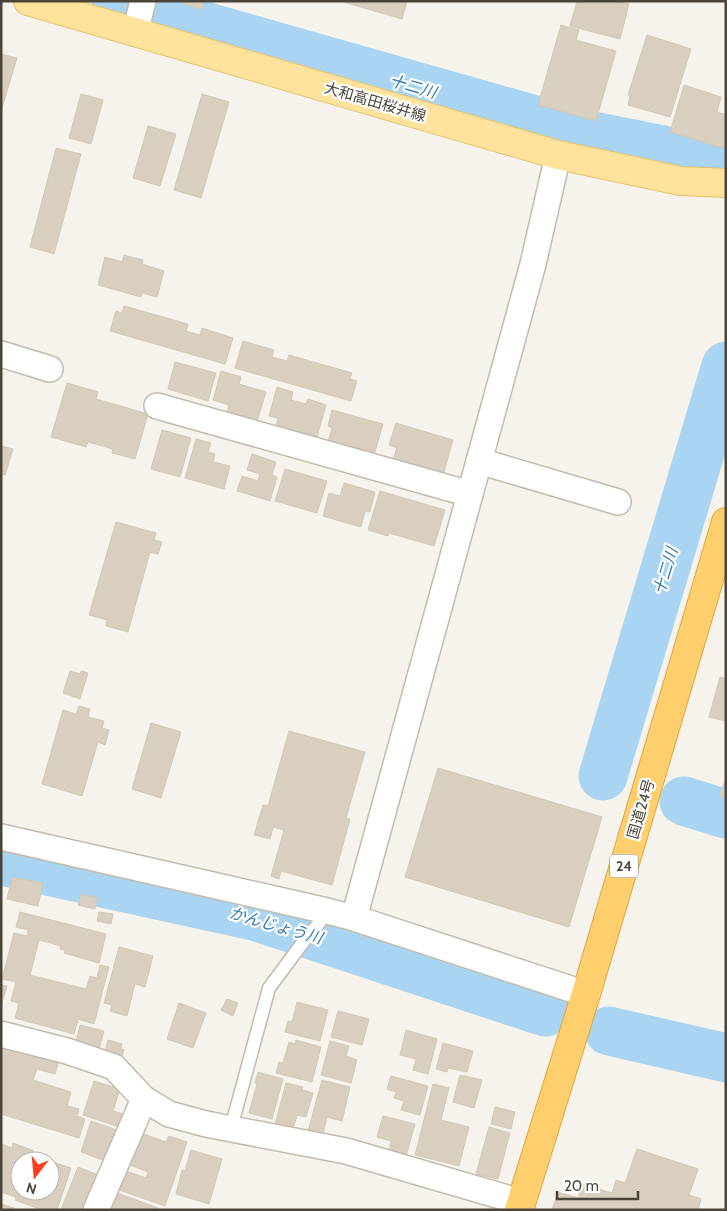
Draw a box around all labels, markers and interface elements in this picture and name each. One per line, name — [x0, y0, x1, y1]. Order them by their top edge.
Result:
water label: 十二川 — [387, 71, 440, 103]
street label: 大和高田桜井線 — [322, 79, 428, 125]
water label: 十二川 — [649, 544, 682, 597]
street label: 国道24号 — [624, 777, 658, 841]
road number: 24 — [610, 854, 638, 878]
water label: かんじょう川 — [227, 903, 327, 948]
north arrow — [10, 1151, 60, 1201]
scale bar — [557, 1168, 638, 1200]
text: 20 m — [564, 1177, 599, 1195]
text: N — [24, 1178, 39, 1199]

